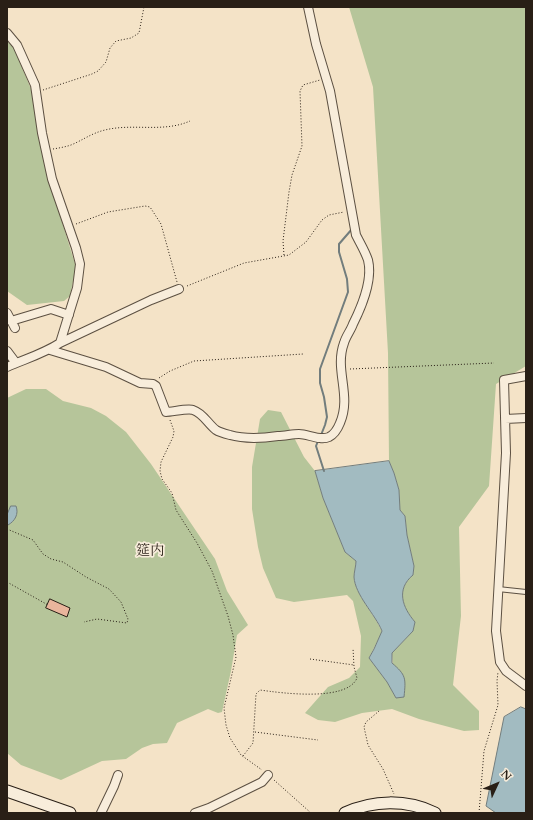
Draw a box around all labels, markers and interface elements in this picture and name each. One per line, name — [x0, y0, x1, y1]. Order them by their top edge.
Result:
district label: 筵内 — [136, 544, 164, 560]
north arrow — [477, 764, 517, 804]
text: N — [497, 767, 515, 784]

